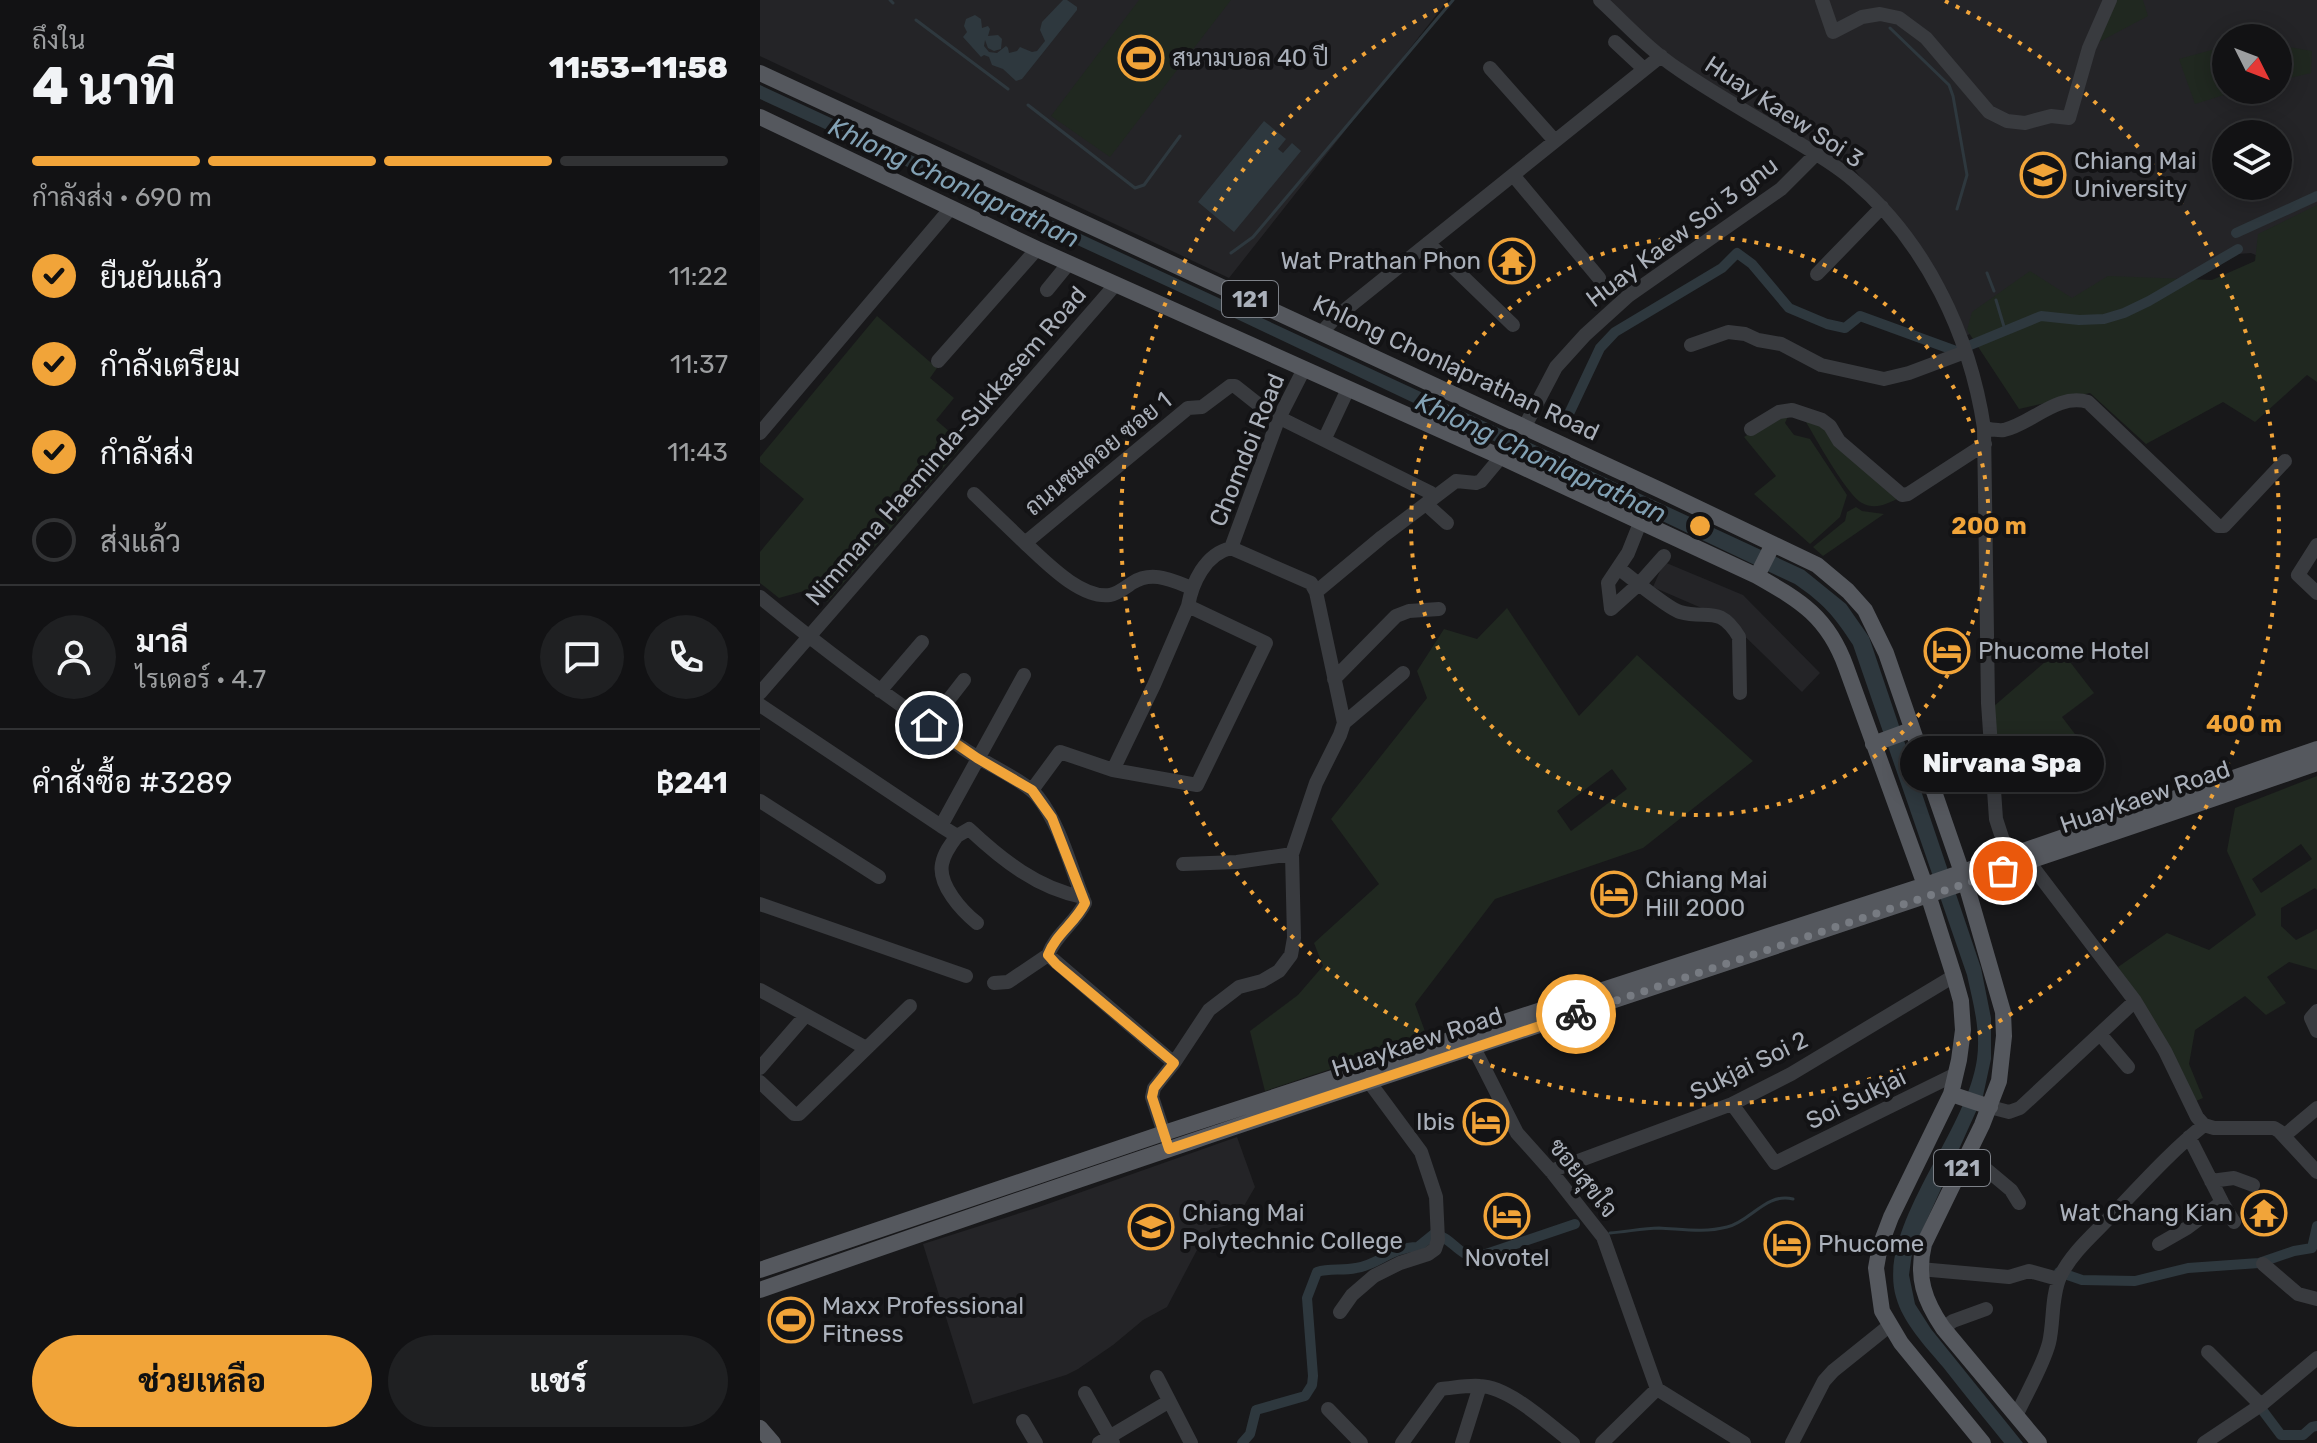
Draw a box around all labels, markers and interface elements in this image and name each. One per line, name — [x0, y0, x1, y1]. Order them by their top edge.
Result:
north arrow — [2212, 24, 2292, 104]
map controls — [2212, 24, 2292, 200]
text: ถึงใน — [32, 25, 85, 56]
sports icon: สนามบอล 40 ปี — [1117, 34, 1165, 82]
place label: สนามบอล 40 ปี — [1172, 43, 1329, 72]
text: 11:53–11:58 — [549, 50, 728, 86]
street label: Huay Kaew Soi 3 — [1700, 50, 1868, 174]
text: 4 นาที — [32, 55, 176, 117]
water label: Khlong Chonlaprathan — [824, 111, 1084, 255]
button: layers — [2212, 120, 2292, 200]
place label: Chiang Mai University — [2074, 147, 2197, 203]
street label: Huay Kaew Soi 3 gnu — [1581, 151, 1783, 313]
school or university icon: Chiang Mai University — [2019, 151, 2067, 199]
text: กำลังส่ง · 690 m — [32, 182, 212, 213]
temple icon: Wat Prathan Phon — [1488, 237, 1536, 285]
place label: Wat Prathan Phon — [1280, 247, 1481, 275]
icon: check — [32, 254, 76, 298]
text: ยืนยันแล้ว — [100, 260, 223, 296]
text: 11:22 — [669, 261, 728, 292]
street label: Nimmana Haeminda-Sukkasem Road — [800, 281, 1092, 611]
road number: 121 — [1222, 281, 1278, 317]
street label: Khlong Chonlaprathan Road — [1309, 289, 1603, 447]
icon: check — [32, 342, 76, 386]
text: กำลังเตรียม — [100, 348, 240, 384]
text: 11:37 — [670, 349, 728, 380]
street label: Chomdoi Road — [1204, 369, 1290, 531]
street label: ถนนชมดอย ซอย 1 — [1019, 386, 1177, 522]
water label: Khlong Chonlaprathan — [1411, 386, 1671, 530]
icon: check — [32, 430, 76, 474]
text: กำลังส่ง — [100, 436, 194, 472]
text: 11:43 — [667, 437, 728, 468]
centre of rings — [1686, 512, 1714, 540]
text: 200 m — [1951, 512, 2027, 540]
text: ส่งแล้ว — [100, 524, 181, 560]
button: person — [32, 615, 116, 699]
button: chat — [540, 615, 624, 699]
button: phone — [644, 615, 728, 699]
text: มาลี — [136, 624, 188, 660]
hotel icon: Phucome Hotel — [1923, 627, 1971, 675]
place label: Phucome Hotel — [1978, 637, 2150, 665]
text: ไรเดอร์ · 4.7 — [136, 664, 266, 695]
pin — [895, 691, 963, 759]
icon: home — [907, 703, 951, 747]
text: 400 m — [2206, 710, 2282, 738]
callout: Nirvana Spa — [1901, 735, 2105, 791]
text: Nirvana Spa — [1923, 748, 2081, 779]
street label: Huaykaew Road — [2056, 755, 2234, 839]
text: คำสั่งซื้อ #3289 — [32, 765, 233, 801]
text: ฿241 — [656, 765, 728, 801]
pin — [1969, 837, 2037, 905]
icon: bag — [1981, 849, 2025, 893]
place label: Chiang Mai Hill 2000 — [1645, 866, 1768, 922]
hotel icon: Chiang Mai Hill 2000 — [1590, 870, 1638, 918]
courier — [1536, 974, 1616, 1054]
icon: bike — [1554, 992, 1598, 1036]
street label: Huaykaew Road — [1328, 1001, 1506, 1083]
street label: Sukjai Soi 2 — [1686, 1026, 1812, 1106]
street label: Soi Sukjai — [1802, 1063, 1910, 1135]
hotel icon: Ibis — [1462, 1098, 1510, 1146]
place label: Ibis — [1416, 1108, 1455, 1136]
street label: ซอยสุขใจ — [1541, 1132, 1625, 1224]
road number: 121 — [1934, 1150, 1990, 1186]
temple icon: Wat Chang Kian — [2240, 1189, 2288, 1237]
hotel icon: Novotel — [1483, 1192, 1531, 1240]
place label: Chiang Mai Polytechnic College — [1182, 1199, 1403, 1255]
place label: Wat Chang Kian — [2059, 1199, 2233, 1227]
school or university icon: Chiang Mai Polytechnic College — [1127, 1203, 1175, 1251]
hotel icon: Phucome — [1763, 1220, 1811, 1268]
place label: Phucome — [1818, 1230, 1924, 1258]
place label: Novotel — [1464, 1244, 1550, 1272]
place label: Maxx Professional Fitness — [822, 1292, 1024, 1348]
sports icon: Maxx Professional Fitness — [767, 1296, 815, 1344]
button: ช่วยเหลือ — [32, 1335, 372, 1427]
button: แชร์ — [388, 1335, 728, 1427]

